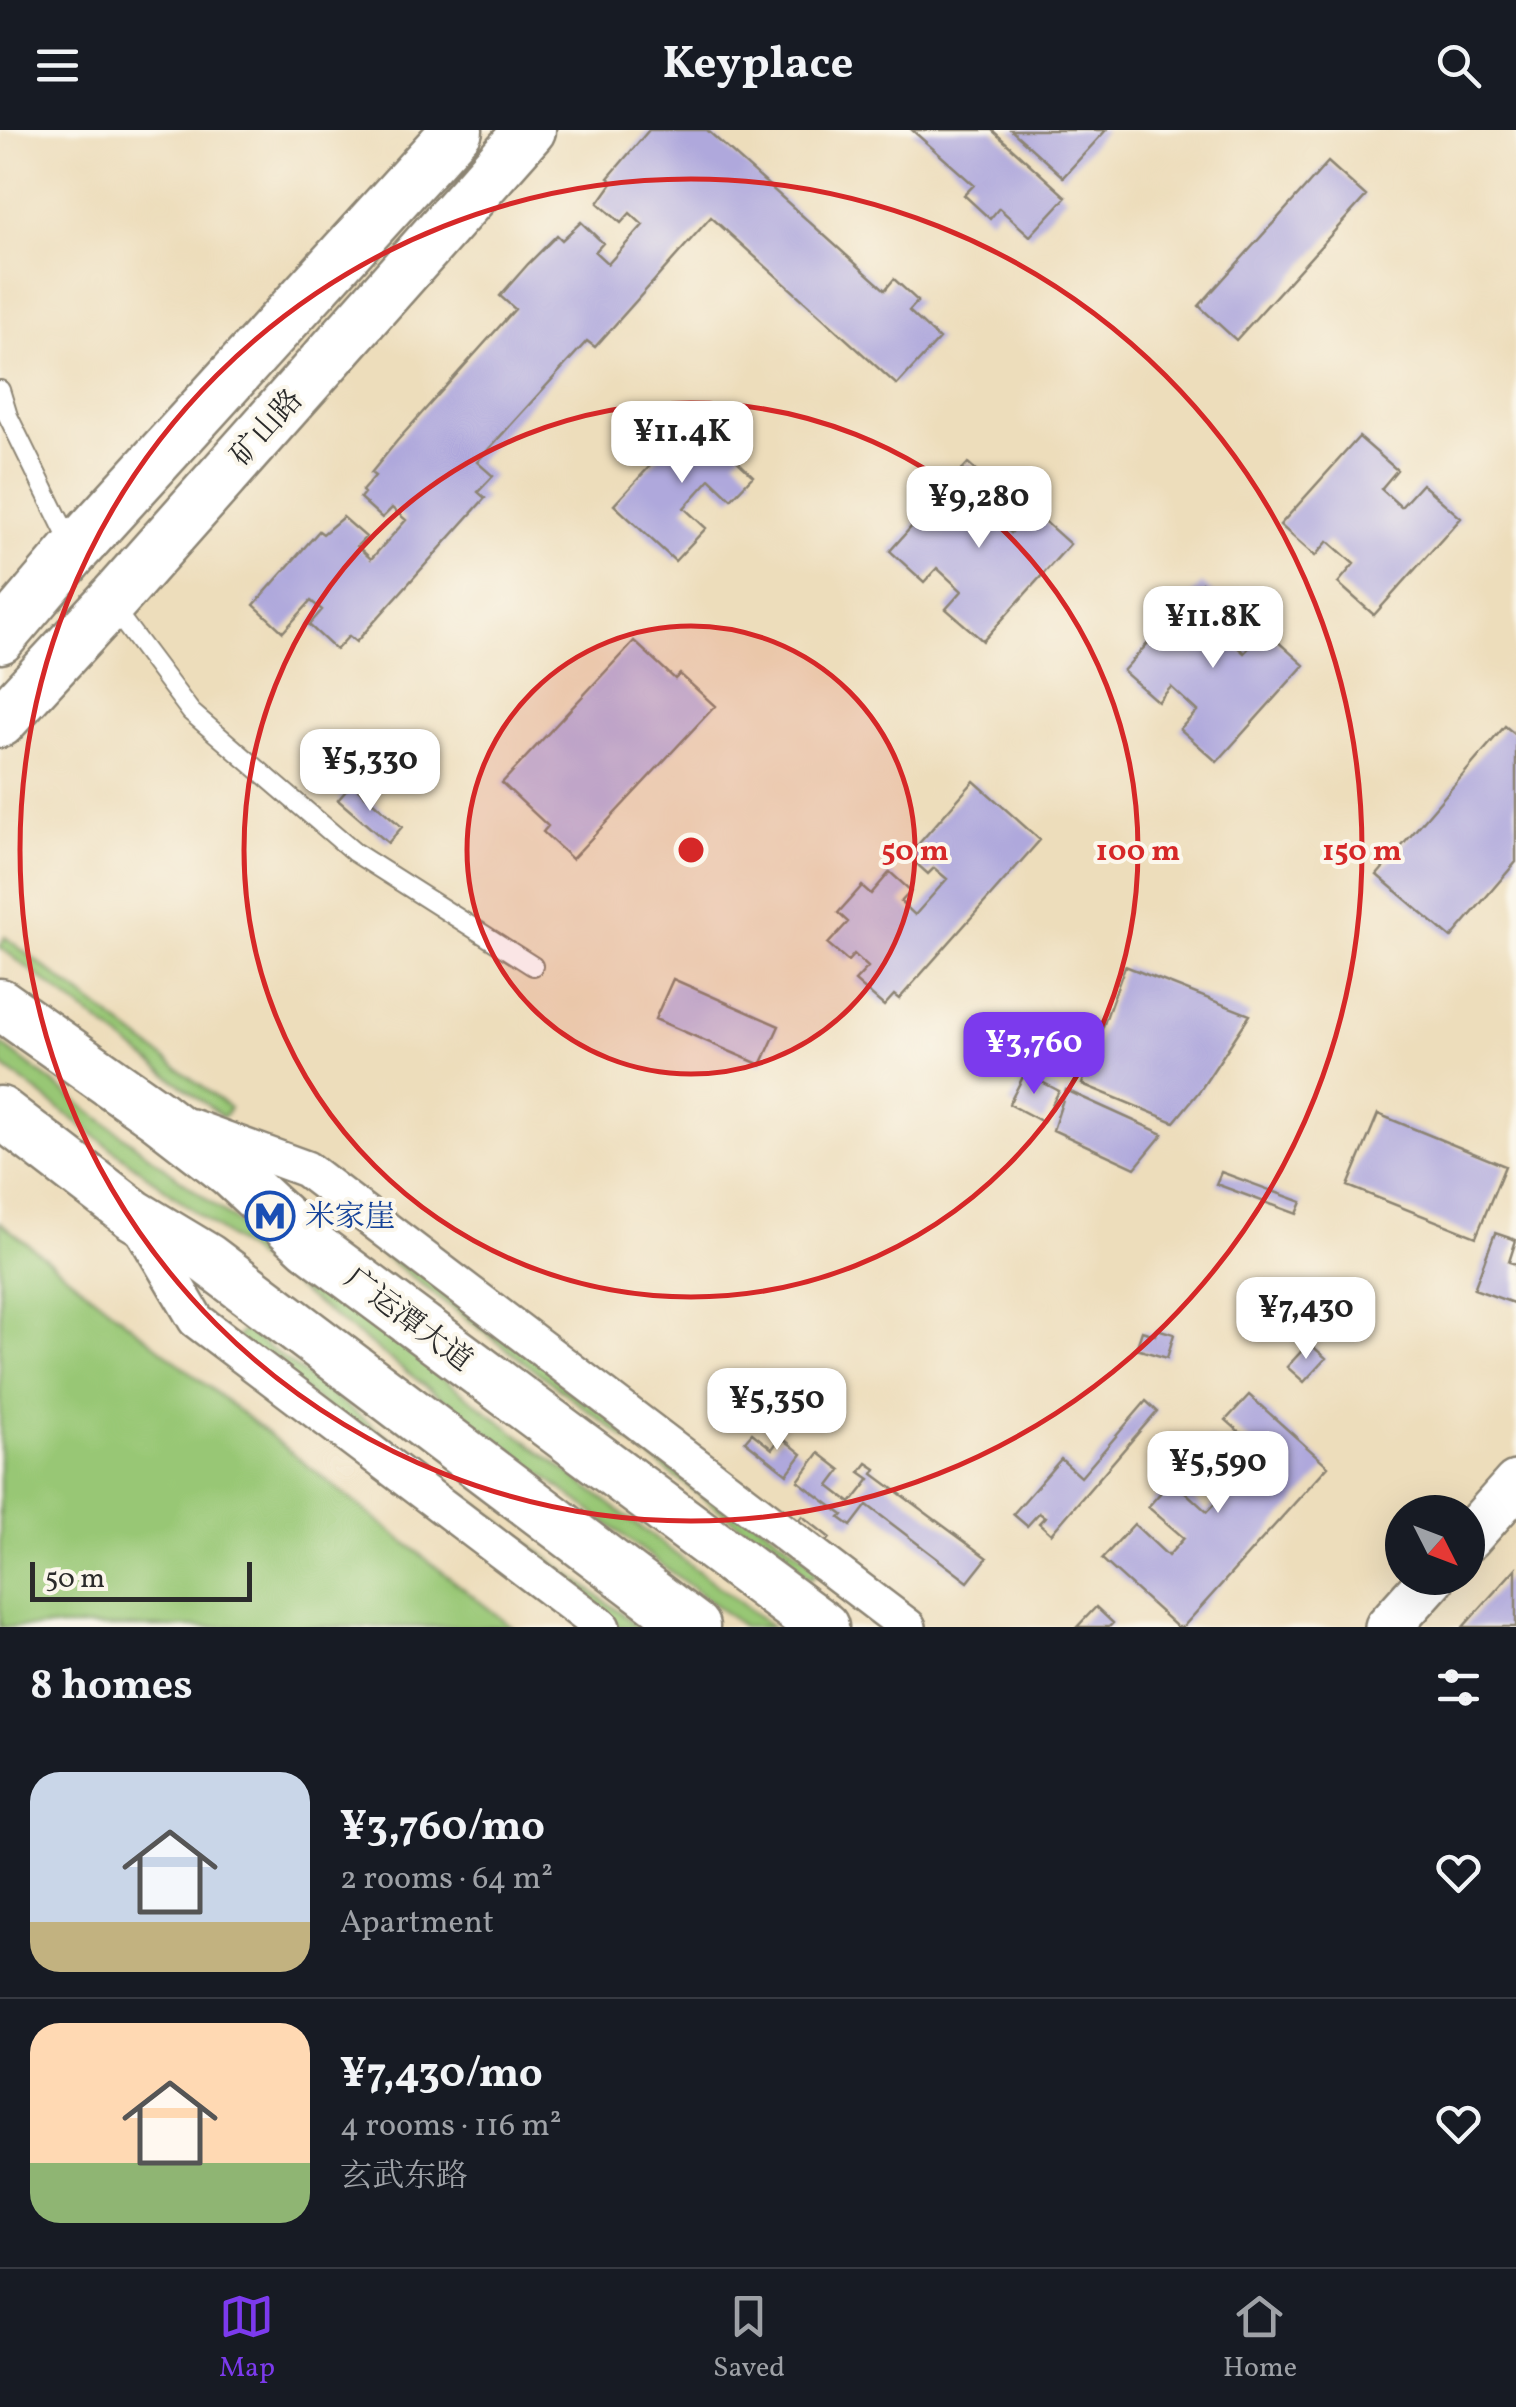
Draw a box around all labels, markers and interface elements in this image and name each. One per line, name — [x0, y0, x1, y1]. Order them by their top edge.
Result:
text: Keyplace — [663, 34, 853, 97]
icon: menu — [30, 38, 85, 93]
icon: search — [1431, 38, 1486, 93]
street label: 矿山路 — [222, 381, 313, 476]
pin: ¥11.4K — [601, 401, 763, 486]
text: ¥11.4K — [633, 411, 731, 455]
pin: ¥9,280 — [898, 466, 1060, 551]
text: ¥9,280 — [929, 476, 1029, 520]
pin: ¥11.8K — [1132, 586, 1294, 671]
text: ¥11.8K — [1165, 596, 1261, 640]
pin: ¥5,330 — [289, 729, 451, 814]
text: ¥5,330 — [322, 739, 418, 783]
text: 50 m — [881, 831, 949, 873]
text: 100 m — [1096, 831, 1180, 873]
text: 150 m — [1322, 831, 1402, 873]
centre of rings — [673, 832, 709, 868]
pin: ¥3,760 — [953, 1012, 1115, 1097]
text: ¥3,760 — [985, 1022, 1083, 1066]
metro station icon: 米家崖 — [244, 1190, 296, 1242]
place label: 米家崖 — [305, 1197, 395, 1239]
street label: 广运潭大道 — [335, 1259, 480, 1383]
pin: ¥7,430 — [1225, 1277, 1387, 1362]
text: ¥7,430 — [1258, 1287, 1354, 1331]
pin: ¥5,350 — [696, 1368, 858, 1453]
text: ¥5,350 — [729, 1378, 825, 1422]
pin: ¥5,590 — [1137, 1431, 1299, 1516]
text: ¥5,590 — [1169, 1441, 1267, 1485]
north arrow — [1385, 1495, 1485, 1595]
map controls — [1385, 1495, 1485, 1595]
scale bar — [30, 1557, 252, 1602]
text: 50 m — [45, 1560, 105, 1599]
text: 8 homes — [30, 1658, 193, 1717]
icon: filters — [1431, 1660, 1486, 1715]
text: ¥3,760/mo — [340, 1799, 545, 1858]
icon: home — [110, 1812, 230, 1932]
icon: heart — [1431, 1845, 1486, 1900]
text: 2 rooms · 64 m² — [340, 1858, 553, 1902]
text: Apartment — [340, 1902, 494, 1946]
text: ¥7,430/mo — [340, 2046, 543, 2105]
icon: home — [110, 2063, 230, 2183]
icon: heart — [1431, 2096, 1486, 2151]
text: 4 rooms · 116 m² — [340, 2105, 562, 2149]
text: 玄武东路 — [340, 2156, 468, 2200]
tab: Map — [219, 2289, 275, 2388]
tab: Saved — [713, 2289, 785, 2388]
tab: Home — [1223, 2289, 1297, 2388]

